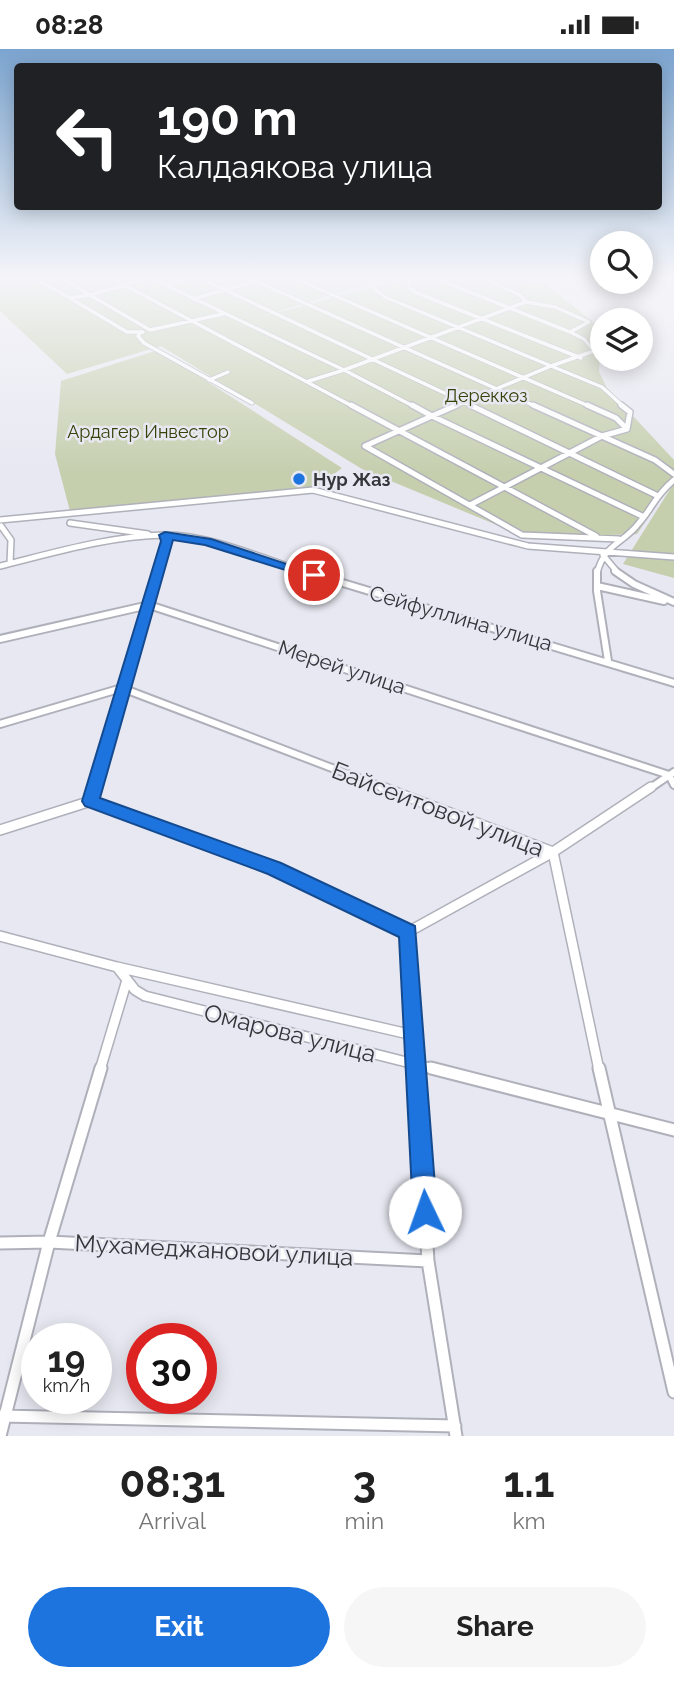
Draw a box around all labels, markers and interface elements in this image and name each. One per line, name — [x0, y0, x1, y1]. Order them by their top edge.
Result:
text: 08:28 — [35, 10, 103, 40]
text: 190 m — [157, 89, 298, 146]
icon: left — [42, 91, 133, 182]
text: Калдаякова улица — [157, 148, 433, 185]
map controls — [590, 231, 653, 371]
button: search — [590, 231, 653, 294]
button: layers — [590, 308, 653, 371]
park label: Дереккөз — [445, 385, 527, 406]
park label: Ардагер Инвестор — [67, 421, 229, 442]
place label: Нур Жаз — [313, 469, 391, 490]
marker: Нур Жаз — [291, 471, 307, 487]
pin — [284, 545, 344, 605]
icon: arrive — [295, 556, 333, 594]
street label: Сейфуллина улица — [367, 580, 555, 656]
street label: Мерей улица — [275, 635, 409, 699]
street label: Байсеитовой улица — [328, 755, 548, 863]
street label: Омарова улица — [201, 998, 379, 1068]
position arrow — [388, 1175, 462, 1249]
street label: Мухамеджановой улица — [74, 1228, 354, 1272]
speed limit sign: 30 — [126, 1323, 217, 1414]
text: 19 — [48, 1339, 85, 1380]
text: km/h — [43, 1375, 90, 1396]
text: 08:31 — [119, 1458, 225, 1507]
text: 3 — [353, 1458, 376, 1507]
text: 1.1 — [504, 1458, 555, 1507]
text: Arrival — [139, 1507, 206, 1534]
text: min — [345, 1507, 384, 1534]
text: km — [512, 1507, 546, 1534]
button: Exit — [28, 1587, 330, 1667]
button: Share — [344, 1587, 646, 1667]

